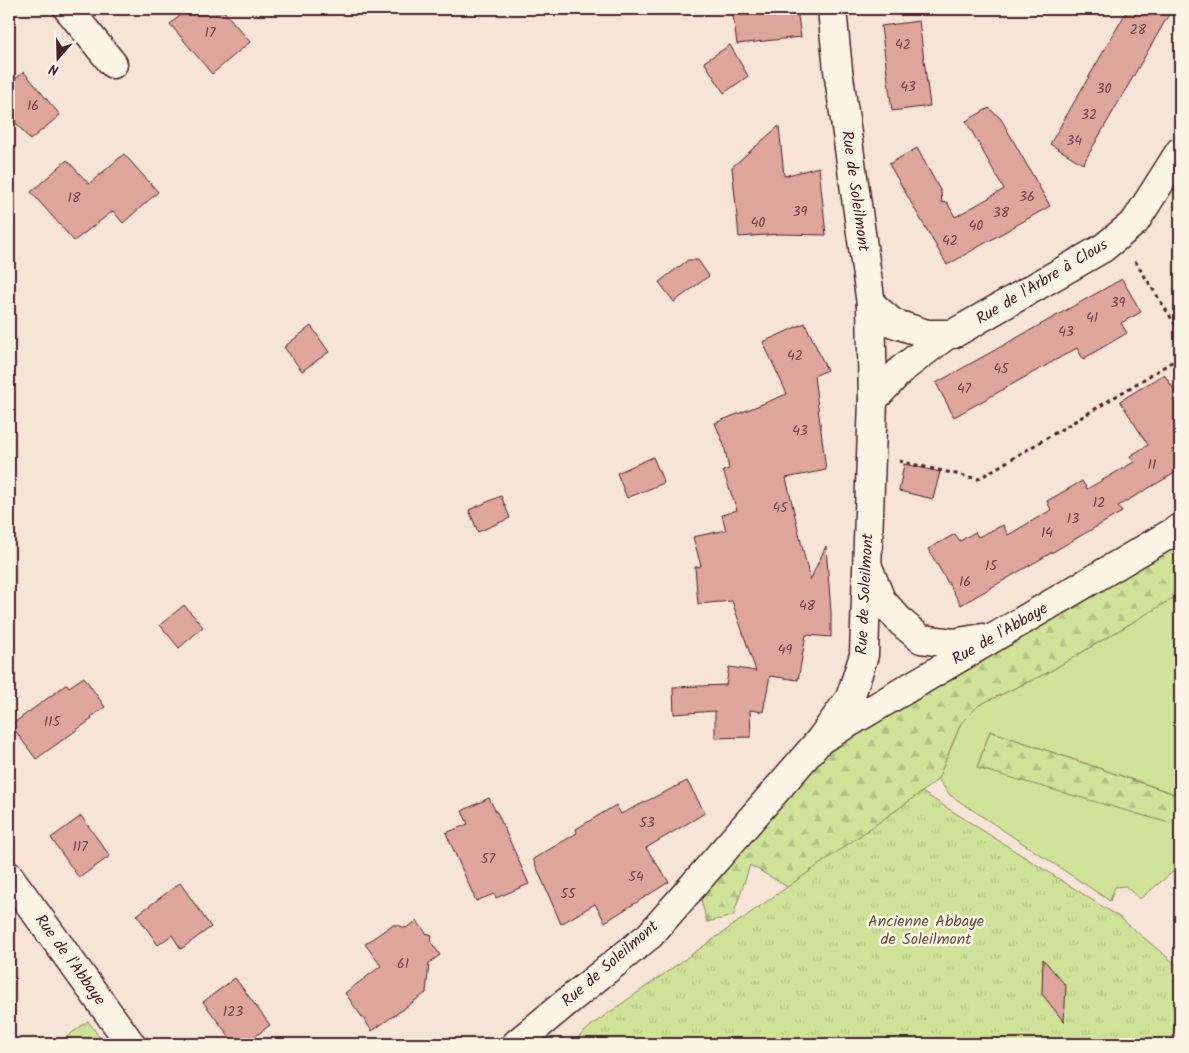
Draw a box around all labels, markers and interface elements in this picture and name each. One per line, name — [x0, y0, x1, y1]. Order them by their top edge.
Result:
house number: 28 — [1130, 19, 1147, 41]
house number: 17 — [205, 22, 216, 44]
north arrow — [32, 32, 82, 82]
house number: 42 — [895, 34, 911, 56]
text: N — [46, 57, 62, 81]
house number: 43 — [900, 76, 916, 98]
house number: 30 — [1097, 78, 1112, 100]
house number: 16 — [27, 95, 39, 117]
house number: 32 — [1081, 104, 1097, 126]
street label: Rue de Soleilmont — [834, 129, 876, 254]
house number: 34 — [1066, 130, 1082, 152]
house number: 36 — [1019, 186, 1035, 208]
house number: 18 — [68, 187, 81, 209]
house number: 39 — [793, 201, 808, 223]
house number: 38 — [993, 202, 1010, 224]
house number: 40 — [751, 212, 765, 234]
house number: 40 — [969, 215, 983, 237]
house number: 42 — [942, 230, 958, 252]
street label: Rue de l'Arbre à Clous — [971, 233, 1113, 331]
house number: 39 — [1111, 292, 1126, 314]
house number: 41 — [1086, 307, 1098, 329]
house number: 43 — [1058, 321, 1074, 343]
house number: 42 — [787, 345, 803, 367]
house number: 45 — [993, 358, 1010, 380]
house number: 47 — [957, 378, 972, 400]
house number: 43 — [792, 420, 808, 442]
house number: 11 — [1148, 454, 1156, 476]
house number: 12 — [1093, 492, 1105, 514]
house number: 45 — [772, 497, 789, 519]
house number: 13 — [1067, 508, 1079, 530]
house number: 14 — [1041, 522, 1053, 544]
street label: Rue de Soleilmont — [849, 532, 881, 655]
house number: 15 — [985, 555, 998, 577]
house number: 16 — [959, 571, 971, 593]
house number: 48 — [799, 595, 816, 617]
street label: Rue de l'Abbaye — [947, 596, 1053, 672]
house number: 49 — [778, 639, 792, 661]
house number: 115 — [44, 711, 62, 733]
house number: 53 — [639, 812, 655, 834]
house number: 117 — [72, 836, 88, 858]
house number: 57 — [481, 848, 496, 870]
house number: 54 — [628, 866, 644, 888]
house number: 55 — [560, 883, 577, 905]
street label: Rue de l'Abbaye — [28, 909, 112, 1011]
park label: Ancienne Abbaye de Soleilmont — [868, 909, 984, 952]
street label: Rue de Soleilmont — [556, 914, 665, 1013]
house number: 61 — [397, 953, 409, 975]
house number: 123 — [223, 1001, 243, 1023]

